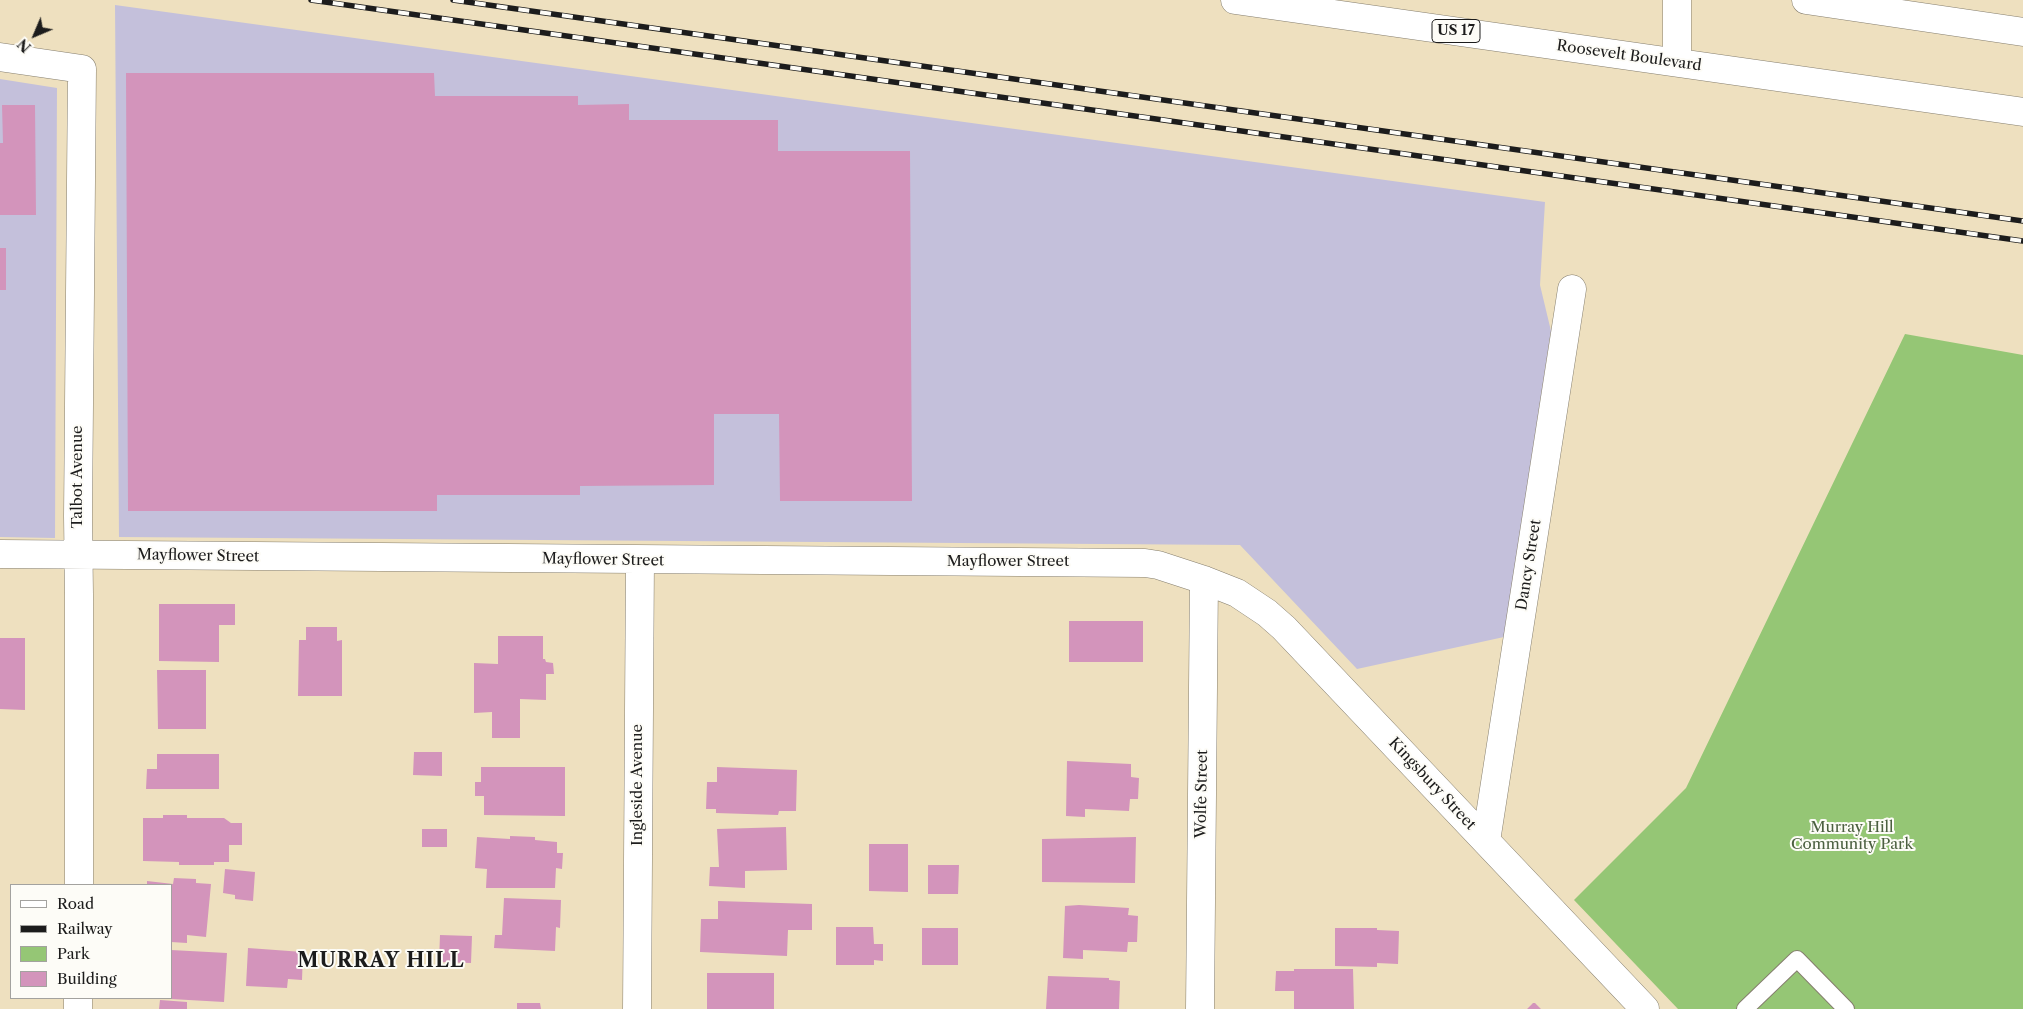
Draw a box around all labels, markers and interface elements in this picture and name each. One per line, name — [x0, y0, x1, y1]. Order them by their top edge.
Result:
north arrow — [10, 10, 60, 60]
road number: US 17 — [1432, 20, 1480, 42]
text: N — [14, 35, 35, 56]
street label: Roosevelt Boulevard — [1555, 37, 1703, 75]
street label: Talbot Avenue — [69, 425, 87, 529]
street label: Dancy Street — [1513, 518, 1545, 612]
street label: Mayflower Street — [137, 546, 259, 566]
street label: Mayflower Street — [542, 550, 664, 570]
street label: Mayflower Street — [947, 553, 1069, 571]
street label: Ingleside Avenue — [629, 724, 647, 846]
street label: Kingsbury Street — [1385, 734, 1479, 834]
street label: Wolfe Street — [1192, 749, 1212, 839]
park label: Murray Hill Community Park — [1791, 819, 1913, 854]
legend — [10, 884, 172, 999]
text: Road — [57, 894, 94, 913]
text: Railway — [57, 919, 113, 938]
text: Park — [57, 944, 90, 963]
district label: MURRAY HILL — [296, 949, 466, 973]
text: Building — [57, 969, 117, 988]

